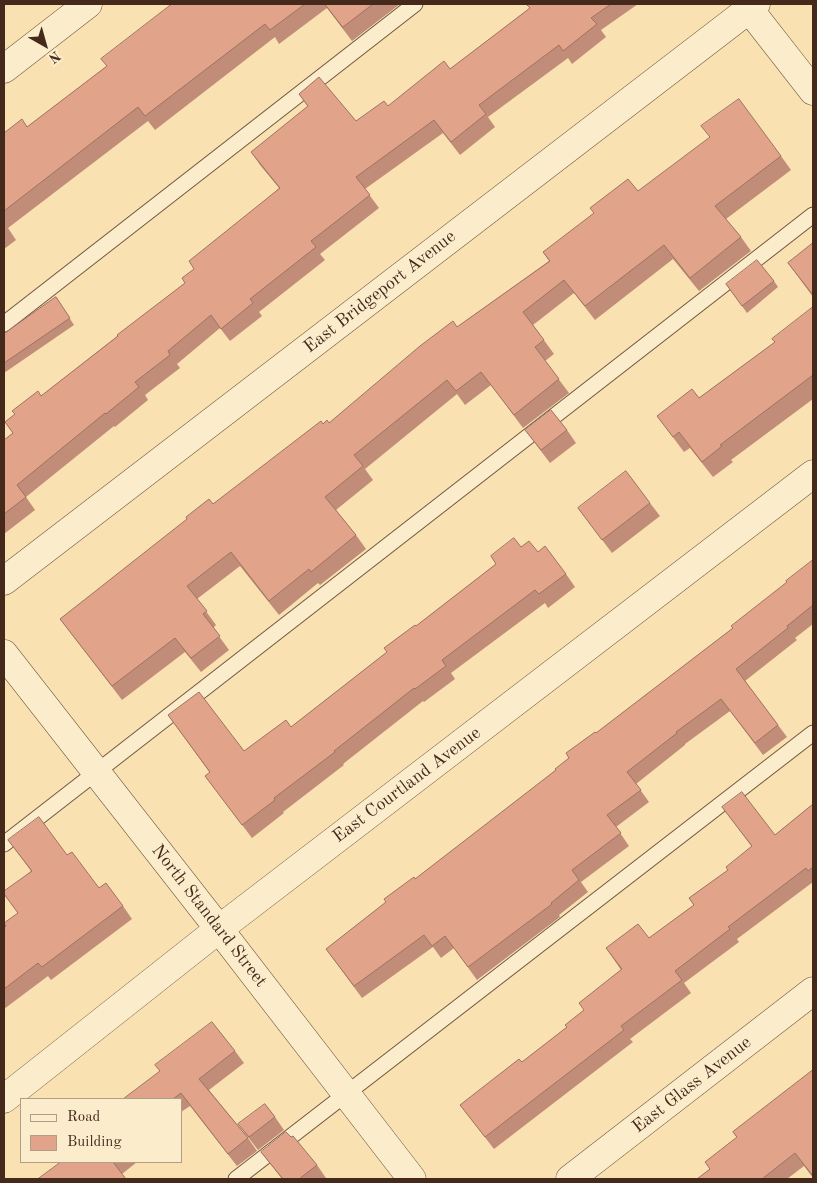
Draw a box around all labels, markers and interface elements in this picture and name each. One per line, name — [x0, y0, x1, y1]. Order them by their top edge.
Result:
north arrow — [20, 20, 70, 70]
text: N — [46, 48, 63, 66]
street label: East Bridgeport Avenue — [300, 226, 460, 358]
street label: East Courtland Avenue — [329, 722, 485, 848]
street label: North Standard Street — [147, 840, 271, 992]
street label: East Glass Avenue — [628, 1032, 756, 1138]
legend — [20, 1098, 182, 1163]
text: Road — [67, 1110, 100, 1125]
text: Building — [67, 1135, 122, 1150]

